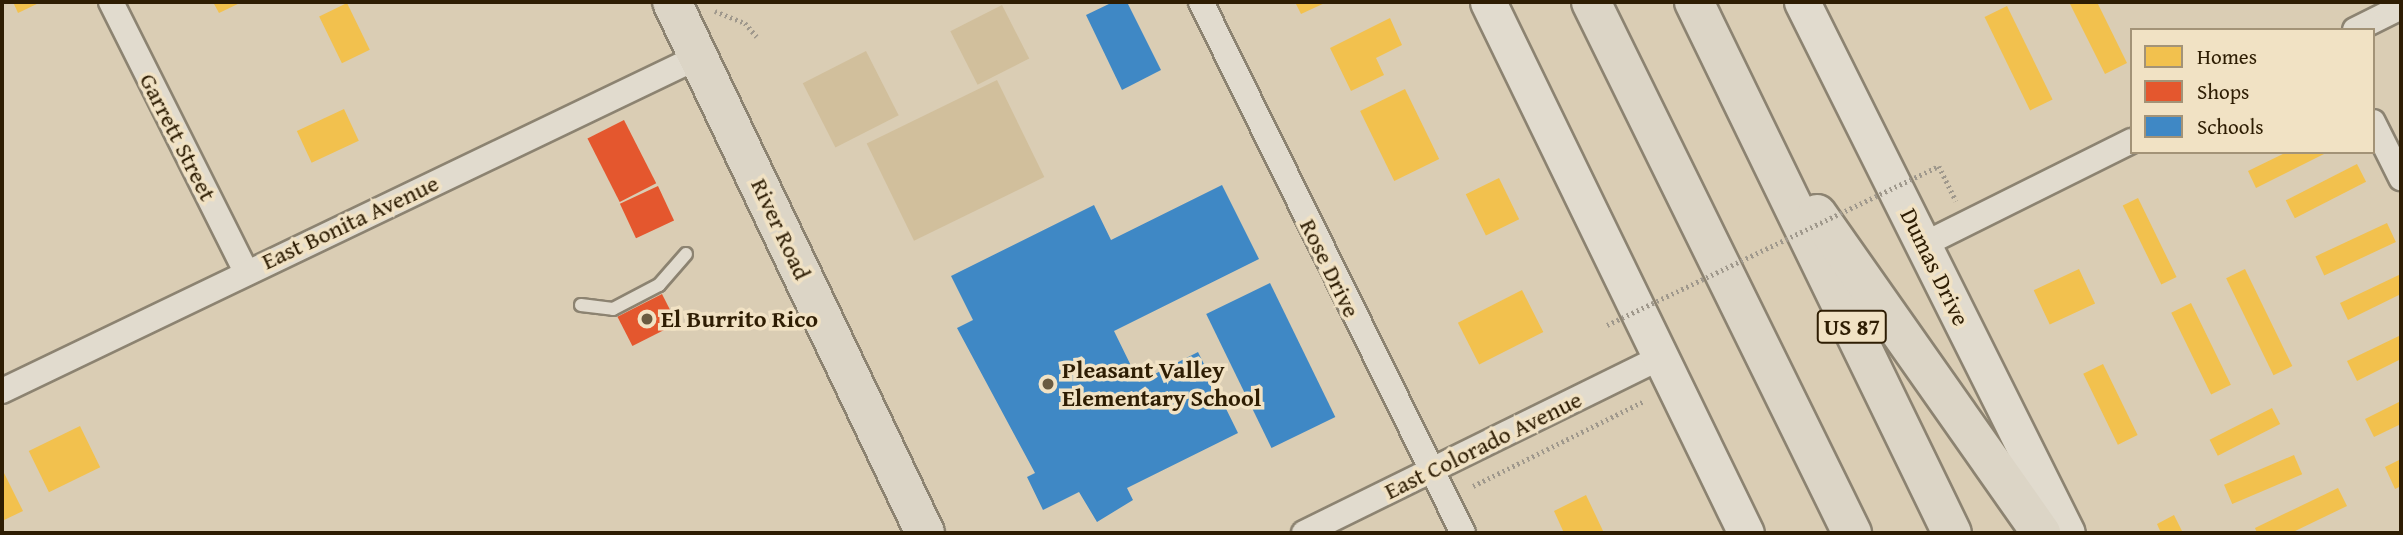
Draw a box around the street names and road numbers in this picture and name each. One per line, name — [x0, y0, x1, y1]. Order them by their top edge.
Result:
street label: Garrett Street — [134, 68, 222, 206]
street label: East Bonita Avenue — [257, 168, 443, 276]
street label: River Road — [745, 174, 817, 284]
street label: Dumas Drive — [1894, 204, 1976, 330]
street label: Rose Drive — [1294, 214, 1366, 322]
road number: US 87 — [1815, 308, 1889, 346]
street label: East Colorado Avenue — [1380, 385, 1586, 505]

